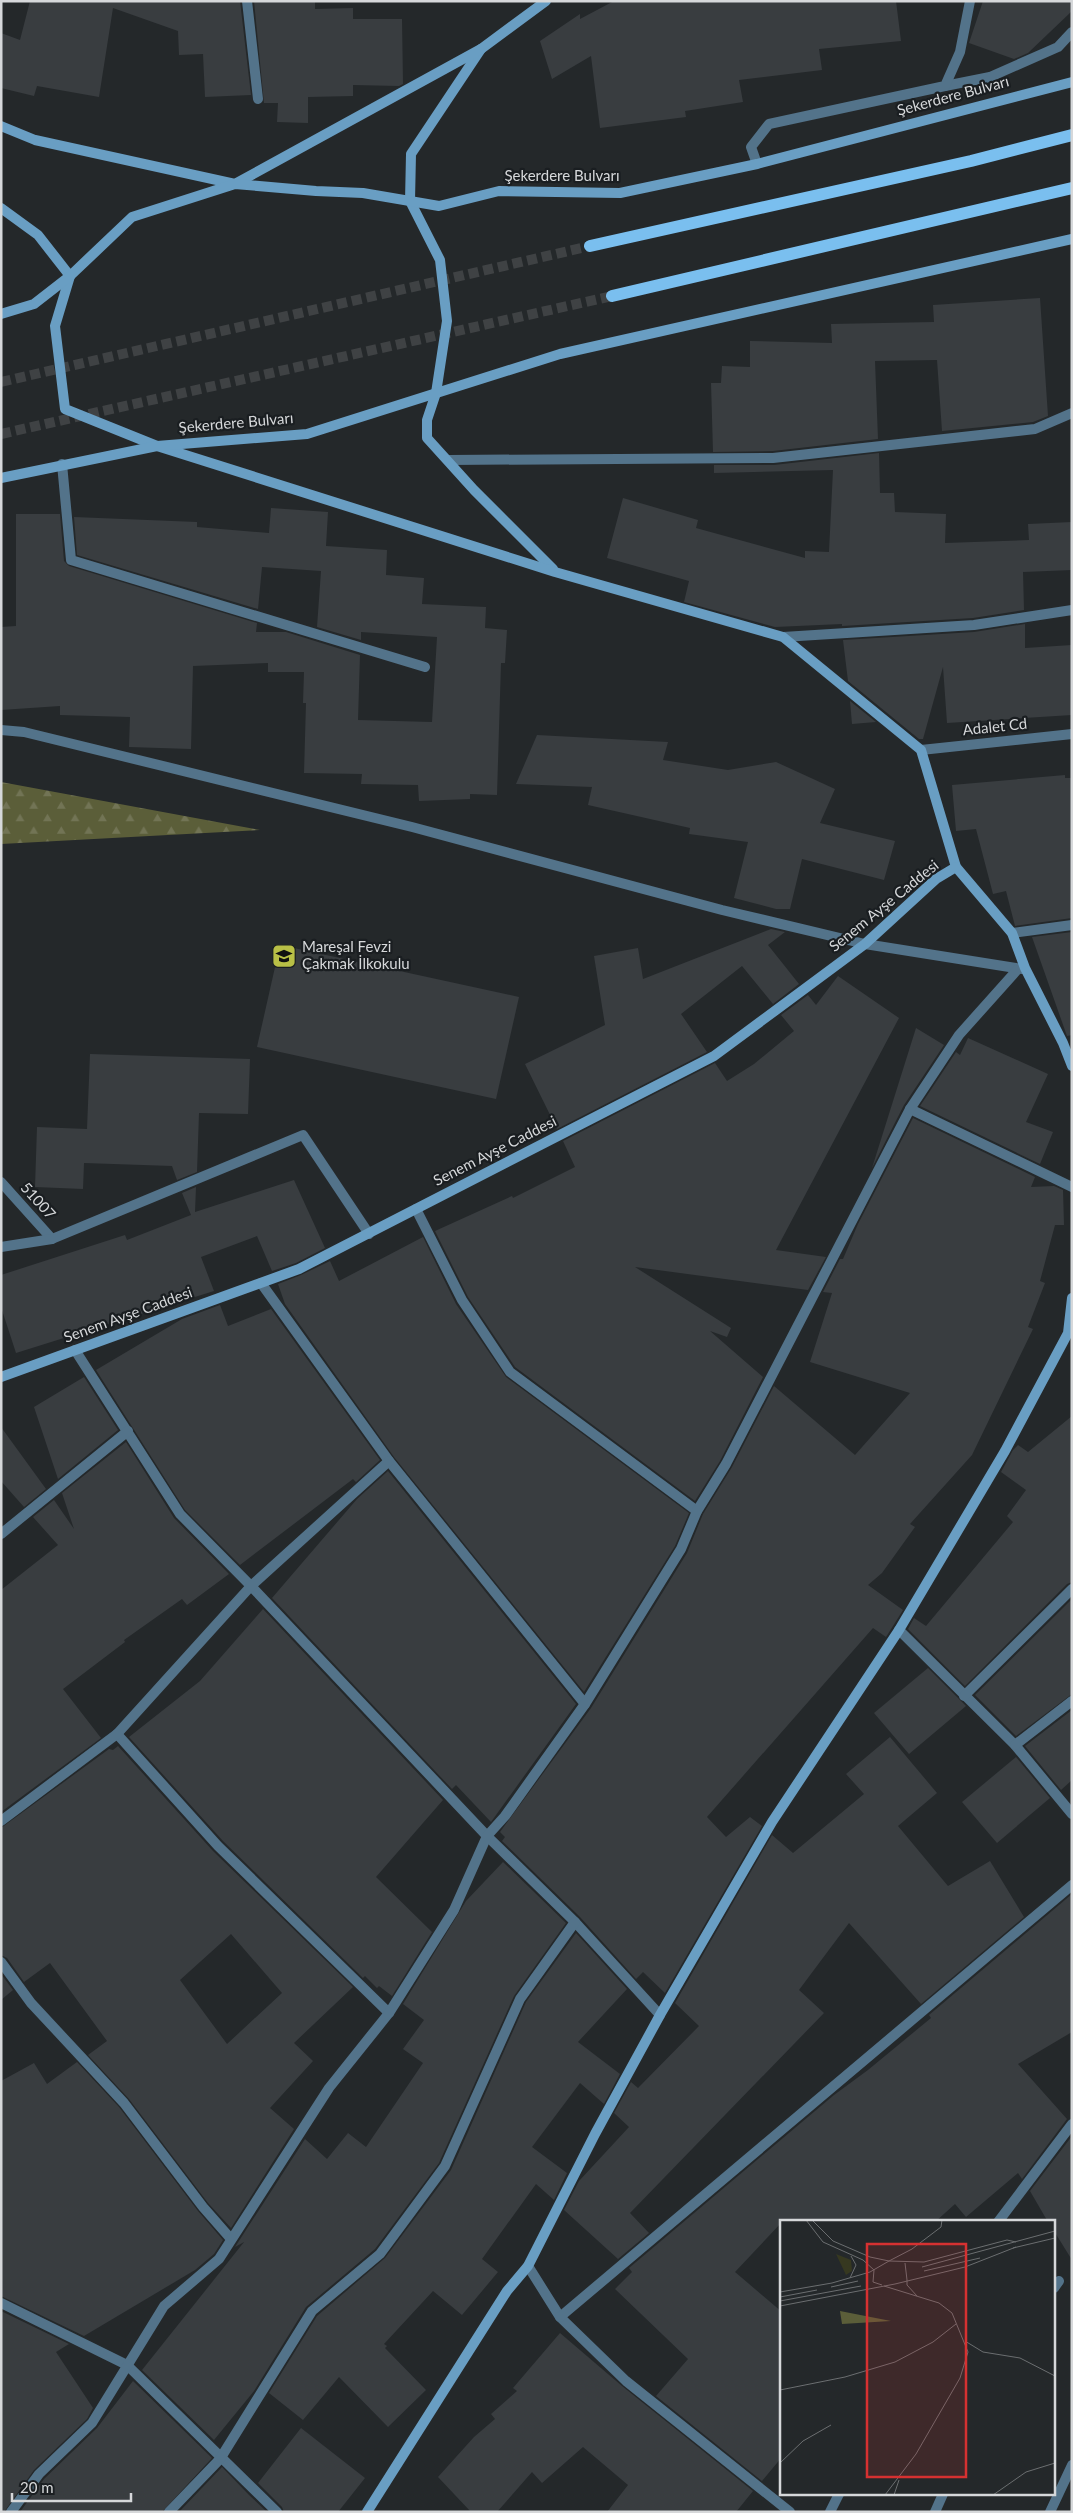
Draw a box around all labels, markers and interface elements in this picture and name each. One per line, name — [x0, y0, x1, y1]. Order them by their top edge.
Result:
street label: Şekerdere Bulvarı — [895, 71, 1011, 119]
street label: Şekerdere Bulvarı — [504, 166, 620, 184]
street label: Şekerdere Bulvarı — [178, 408, 294, 436]
street label: Adalet Cd — [962, 714, 1028, 738]
street label: Senem Ayşe Caddesi — [825, 856, 942, 955]
place label: Mareşal Fevzi Çakmak İlkokulu — [302, 937, 410, 972]
school or university icon: Mareşal Fevzi Çakmak İlkokulu — [271, 943, 297, 969]
street label: Senem Ayşe Caddesi — [430, 1111, 559, 1189]
street label: 51007 — [18, 1178, 60, 1223]
street label: Senem Ayşe Caddesi — [61, 1282, 194, 1346]
inset map — [780, 2220, 1056, 2496]
scale bar — [12, 2470, 131, 2502]
text: 20 m — [20, 2478, 54, 2496]

